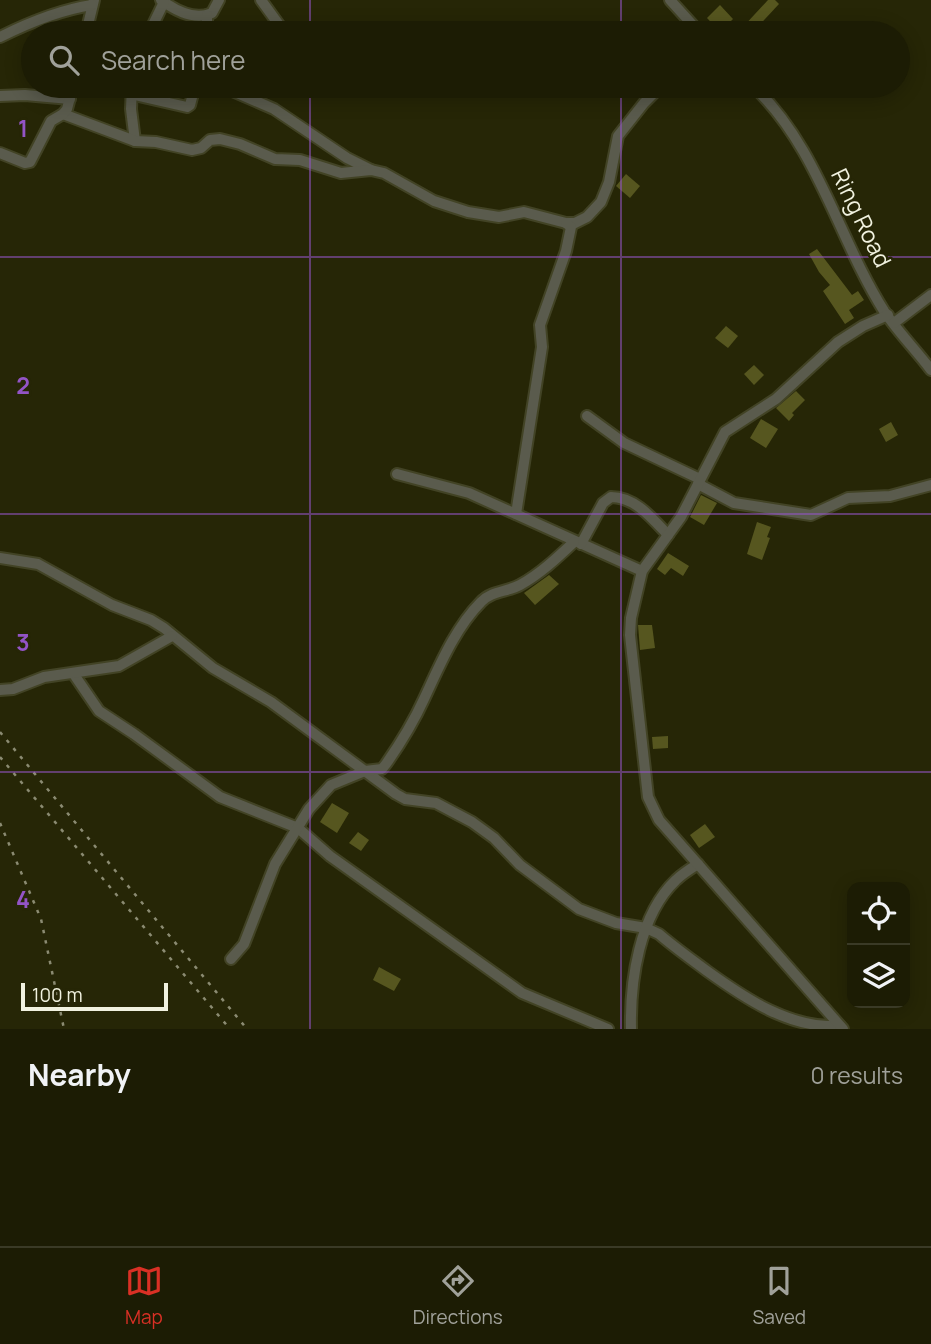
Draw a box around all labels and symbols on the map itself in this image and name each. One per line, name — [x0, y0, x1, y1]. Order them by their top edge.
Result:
text: 1 — [18, 112, 28, 144]
street label: Ring Road — [824, 163, 900, 272]
text: 2 — [16, 369, 30, 401]
text: 3 — [16, 626, 30, 658]
text: 4 — [16, 883, 30, 915]
scale bar — [21, 980, 168, 1012]

